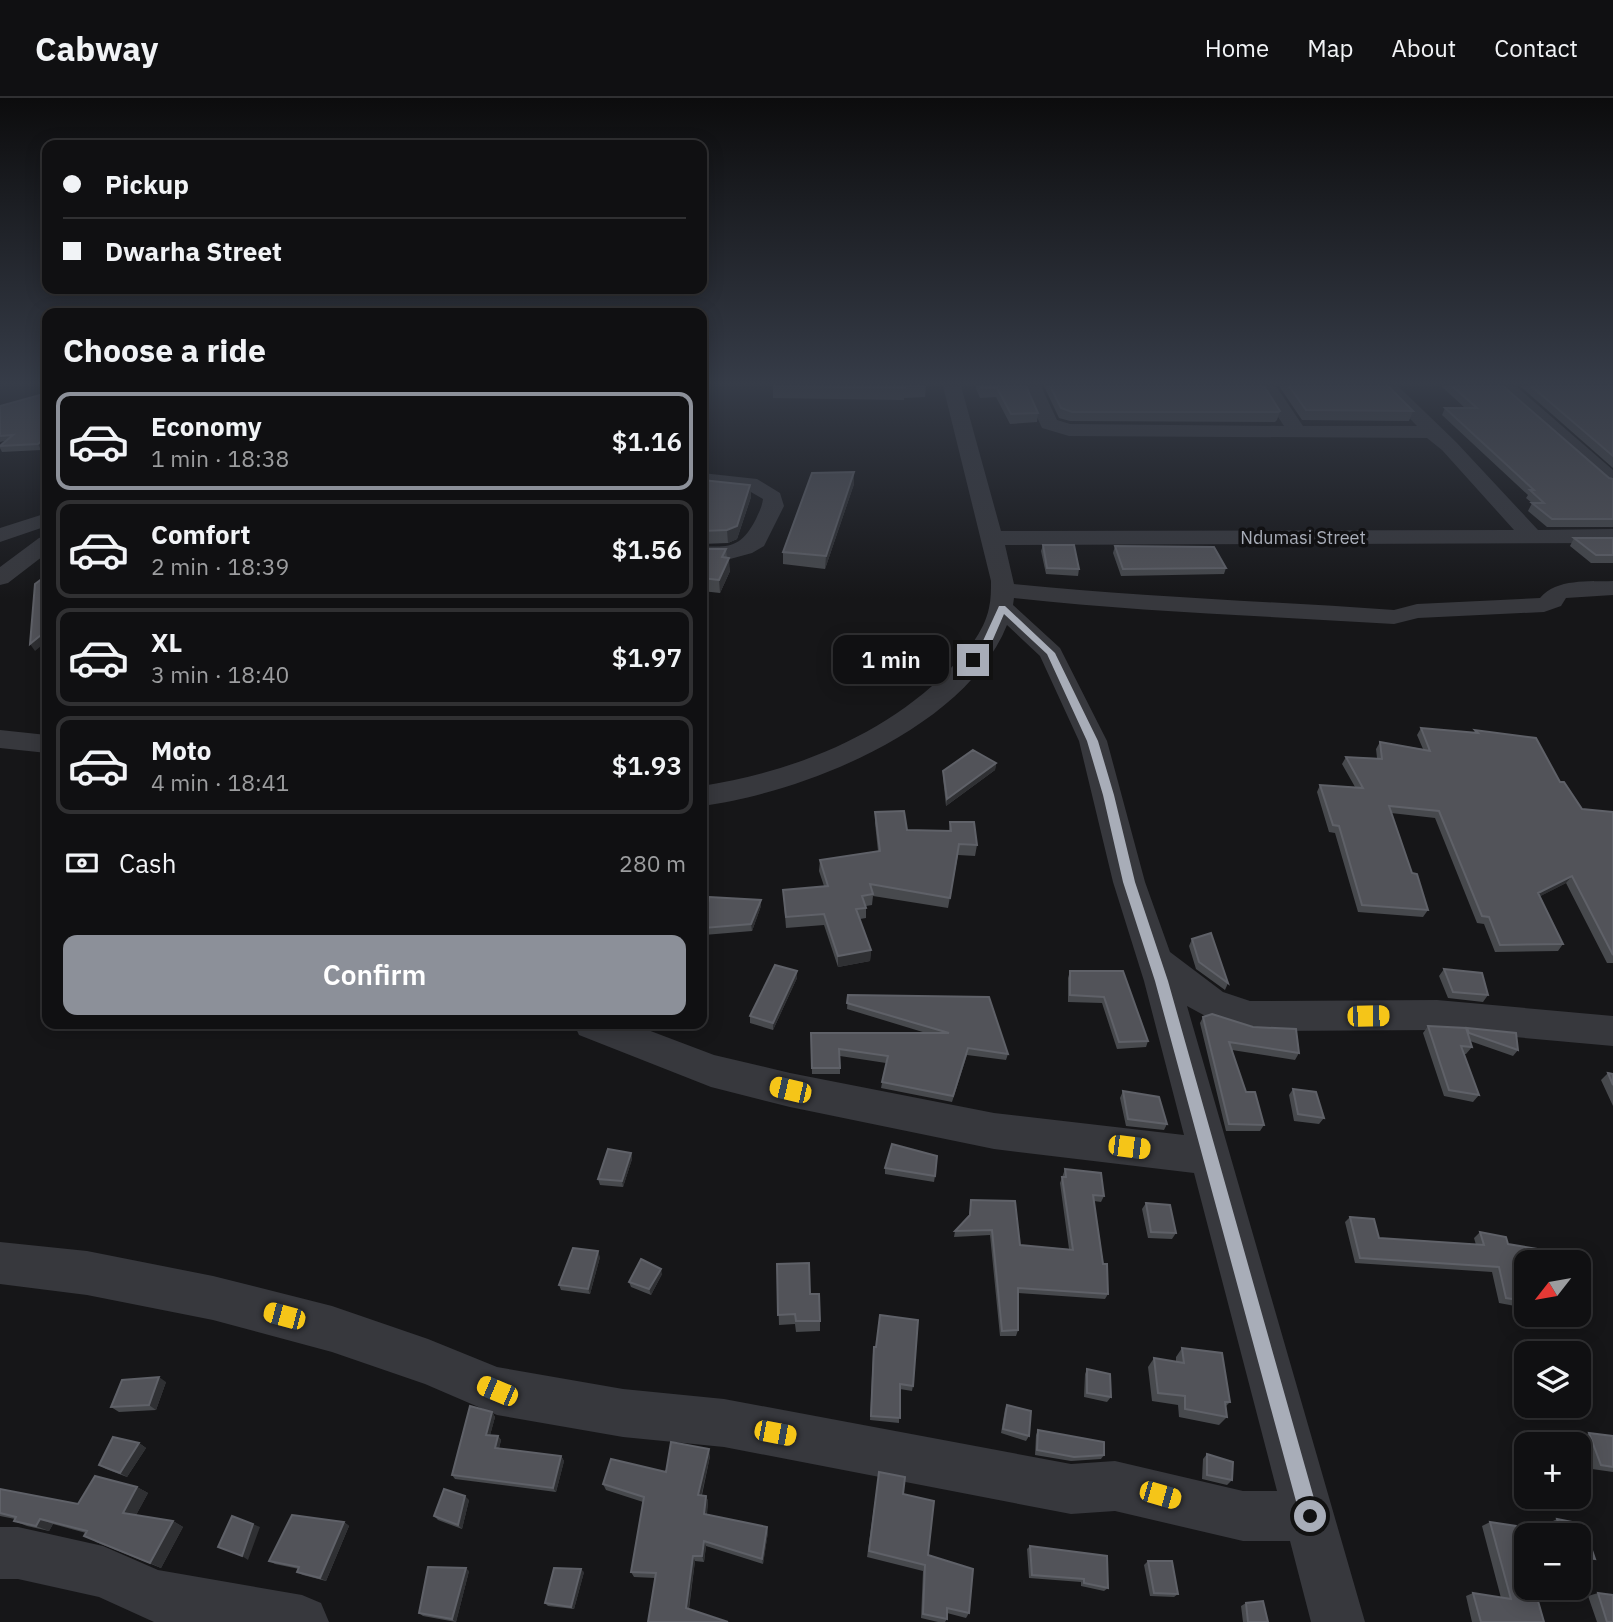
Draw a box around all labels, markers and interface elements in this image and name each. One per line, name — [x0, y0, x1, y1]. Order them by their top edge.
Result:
text: Cabway — [35, 27, 158, 70]
text: Home — [1205, 32, 1269, 64]
text: Map — [1307, 32, 1353, 64]
text: About — [1391, 32, 1456, 64]
text: Contact — [1494, 32, 1578, 64]
text: Pickup — [105, 167, 189, 201]
text: Dwarha Street — [105, 234, 282, 268]
text: Choose a ride — [63, 329, 266, 371]
text: Economy — [151, 409, 262, 443]
icon: car — [67, 410, 130, 473]
text: $1.16 — [612, 424, 682, 458]
text: 1 min · 18:38 — [151, 443, 289, 473]
text: Comfort — [151, 517, 250, 551]
icon: car — [67, 518, 130, 581]
street label: Ndumasi Street — [1240, 526, 1366, 549]
text: $1.56 — [612, 532, 682, 566]
text: 2 min · 18:39 — [151, 551, 289, 581]
text: XL — [151, 625, 182, 659]
icon: car — [67, 626, 130, 689]
callout: 1 min — [833, 636, 948, 684]
text: $1.97 — [612, 640, 682, 674]
text: 1 min — [861, 644, 921, 674]
route end — [957, 644, 989, 676]
text: 3 min · 18:40 — [151, 659, 289, 689]
text: Moto — [151, 733, 211, 767]
icon: car — [67, 734, 130, 797]
text: $1.93 — [612, 748, 682, 782]
text: 4 min · 18:41 — [151, 767, 289, 797]
icon: cash — [63, 844, 101, 882]
text: Cash — [119, 846, 176, 880]
text: 280 m — [619, 848, 686, 878]
button: Confirm — [63, 935, 686, 1015]
car — [1347, 1005, 1390, 1027]
car — [768, 1075, 813, 1105]
car — [1107, 1134, 1152, 1160]
north arrow — [1514, 1250, 1591, 1326]
map controls — [1514, 1250, 1591, 1600]
car — [261, 1300, 308, 1332]
button: layers — [1514, 1341, 1591, 1418]
car — [474, 1373, 521, 1409]
car — [753, 1419, 798, 1447]
button: + — [1514, 1432, 1591, 1509]
car — [1137, 1479, 1184, 1511]
route start — [1294, 1500, 1326, 1532]
button: − — [1514, 1523, 1591, 1600]

